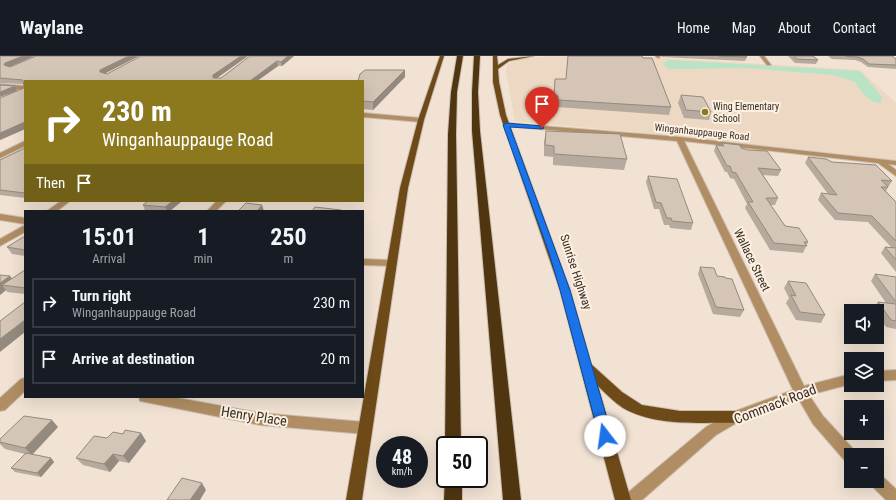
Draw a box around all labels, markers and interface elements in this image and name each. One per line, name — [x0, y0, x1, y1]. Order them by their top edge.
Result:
text: Waylane — [20, 16, 83, 39]
text: Home — [677, 20, 710, 36]
text: Map — [732, 20, 756, 36]
text: About — [778, 20, 811, 36]
text: Contact — [833, 20, 876, 36]
pin — [525, 87, 559, 128]
icon: arrive — [531, 93, 553, 115]
text: 230 m — [102, 95, 172, 128]
icon: right — [36, 96, 88, 148]
place label: Wing Elementary School — [713, 101, 779, 124]
marker: Wing Elementary School — [700, 107, 710, 117]
street label: Winganhauppauge Road — [654, 122, 750, 142]
text: Winganhauppauge Road — [102, 129, 273, 150]
icon: arrive — [73, 172, 95, 194]
text: Then — [36, 174, 65, 192]
text: 15:01 — [81, 223, 136, 251]
text: 1 — [197, 223, 209, 251]
text: 250 — [270, 223, 307, 251]
street label: Wallace Street — [731, 226, 773, 294]
street label: Sunrise Highway — [557, 233, 595, 311]
text: Arrival — [92, 251, 125, 266]
text: min — [194, 251, 213, 266]
text: m — [284, 251, 293, 266]
text: Turn right — [72, 287, 131, 305]
icon: right — [38, 292, 60, 314]
text: 230 m — [313, 294, 350, 312]
map controls — [844, 304, 884, 488]
button: sound — [844, 304, 884, 344]
text: Winganhauppauge Road — [72, 305, 196, 320]
icon: arrive — [38, 348, 60, 370]
text: Arrive at destination — [72, 350, 195, 368]
text: 20 m — [320, 350, 350, 368]
button: layers — [844, 352, 884, 392]
street label: Commack Road — [732, 381, 818, 427]
button: + — [844, 400, 884, 440]
street label: Henry Place — [220, 403, 288, 429]
position arrow — [584, 415, 626, 457]
speed limit sign: 50 — [436, 436, 488, 488]
text: 48 — [392, 445, 412, 469]
button: − — [844, 448, 884, 488]
text: km/h — [392, 466, 412, 477]

